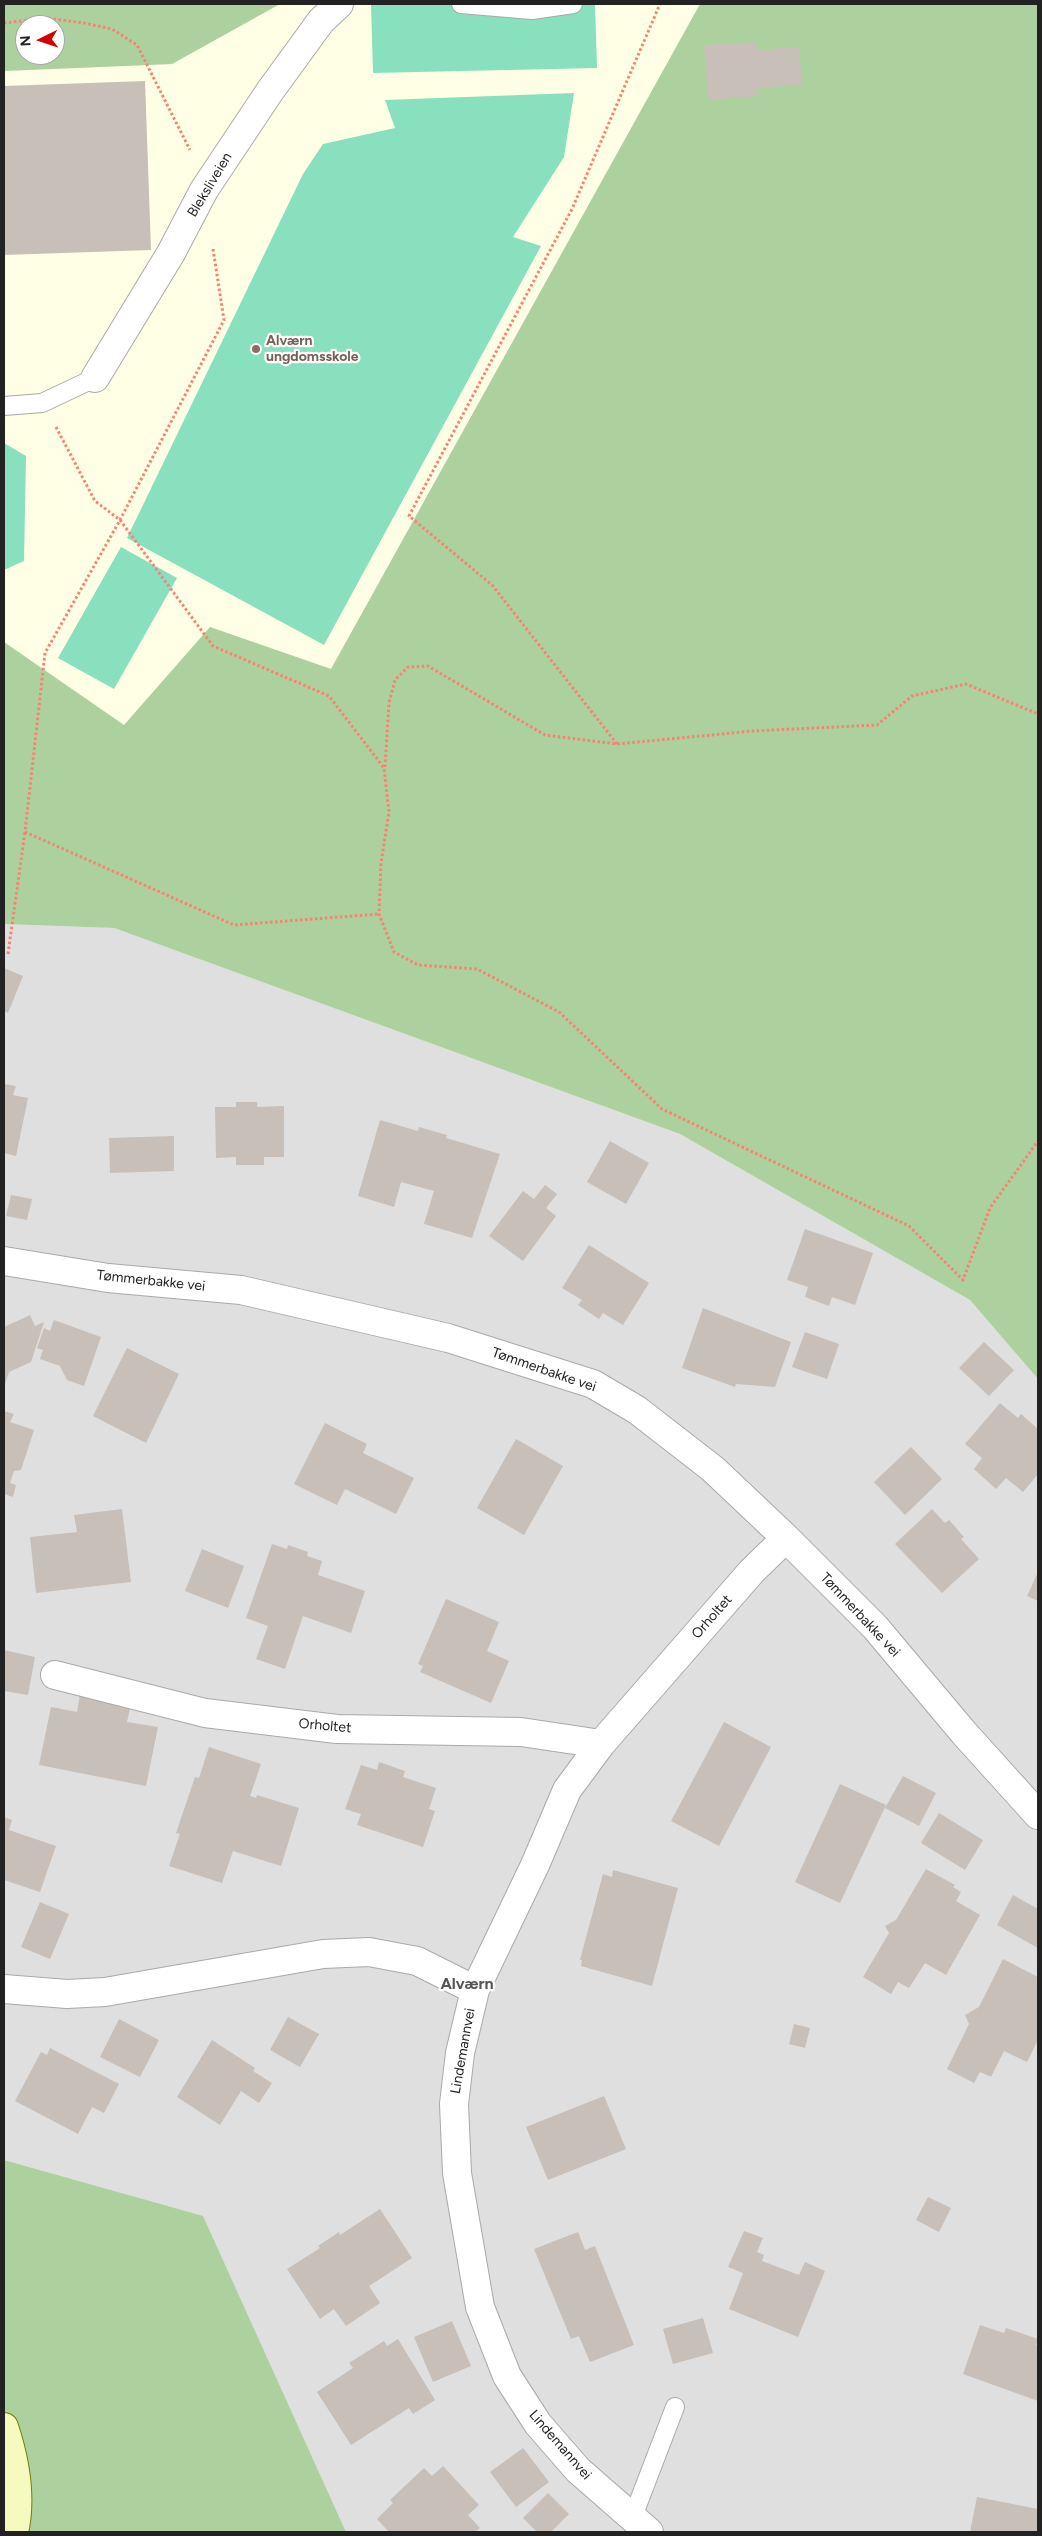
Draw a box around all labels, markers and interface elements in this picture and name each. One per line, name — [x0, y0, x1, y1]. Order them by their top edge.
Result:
north arrow — [15, 15, 65, 65]
text: N — [17, 35, 34, 47]
street label: Bleksliveien — [184, 150, 236, 220]
place label: Alværn ungdomsskole — [266, 333, 359, 366]
marker: Alværn ungdomsskole — [250, 343, 262, 355]
street label: Tømmerbakke vei — [96, 1267, 206, 1295]
street label: Tømmerbakke vei — [490, 1344, 598, 1396]
street label: Tømmerbakke vei — [817, 1569, 903, 1661]
street label: Orholtet — [688, 1592, 736, 1642]
street label: Orholtet — [298, 1715, 352, 1737]
district label: Alværn — [440, 1974, 494, 1994]
street label: Lindemannvei — [447, 2007, 479, 2095]
street label: Lindemannvei — [525, 2407, 595, 2483]

